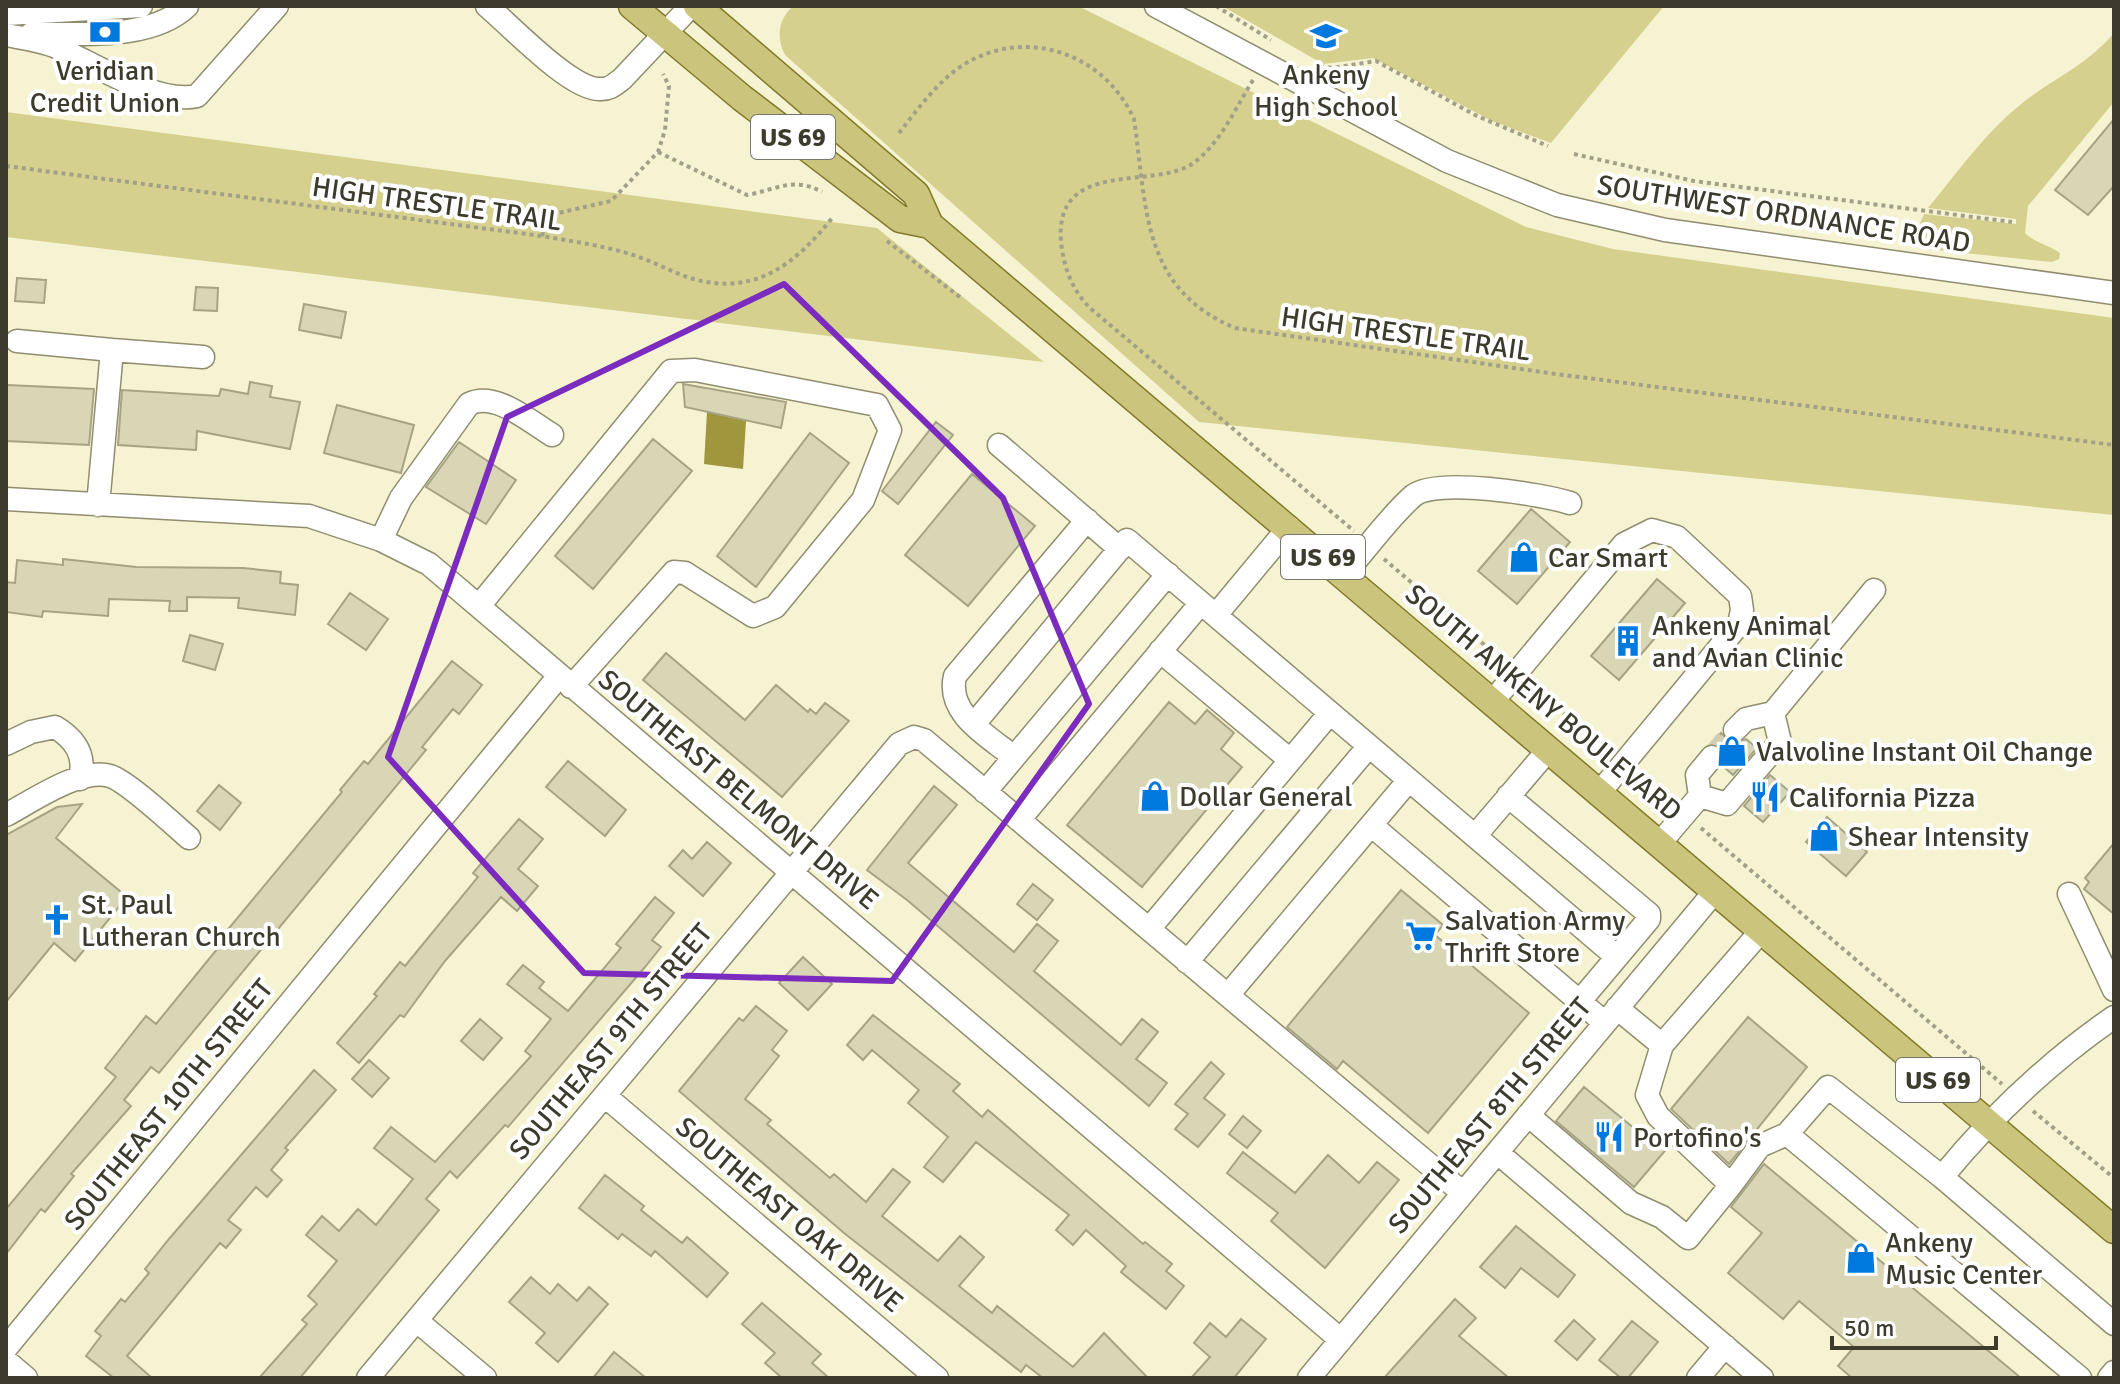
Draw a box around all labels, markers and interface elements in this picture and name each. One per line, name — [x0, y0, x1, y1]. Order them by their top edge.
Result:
bank icon: Veridian Credit Union — [88, 15, 122, 49]
school or university icon: Ankeny High School — [1309, 19, 1343, 53]
place label: Veridian Credit Union — [30, 54, 180, 120]
place label: Ankeny High School — [1254, 58, 1398, 124]
road number: US 69 — [751, 115, 835, 159]
street label: SOUTHWEST ORDNANCE ROAD — [1595, 168, 1973, 260]
street label: HIGH TRESTLE TRAIL — [310, 170, 564, 238]
street label: HIGH TRESTLE TRAIL — [1279, 300, 1533, 368]
road number: US 69 — [1281, 535, 1365, 579]
shop icon: Car Smart — [1507, 540, 1541, 574]
place label: Car Smart — [1548, 541, 1668, 575]
street label: SOUTH ANKENY BOULEVARD — [1398, 577, 1688, 828]
place label: Ankeny Animal and Avian Clinic — [1652, 609, 1843, 675]
building icon: Ankeny Animal and Avian Clinic — [1611, 624, 1645, 658]
street label: SOUTHEAST BELMONT DRIVE — [591, 663, 885, 917]
shop icon: Valvoline Instant Oil Change — [1715, 734, 1749, 768]
place label: Valvoline Instant Oil Change — [1756, 735, 2093, 769]
shop icon: Dollar General — [1138, 779, 1172, 813]
place label: Dollar General — [1179, 780, 1352, 814]
restaurant icon: California Pizza — [1748, 780, 1782, 814]
place label: California Pizza — [1789, 781, 1975, 815]
shop icon: Shear Intensity — [1807, 819, 1841, 853]
place label: Shear Intensity — [1848, 820, 2029, 854]
place label: St. Paul Lutheran Church — [81, 888, 281, 954]
church icon: St. Paul Lutheran Church — [40, 903, 74, 937]
place label: Salvation Army Thrift Store — [1445, 904, 1625, 970]
street label: SOUTHEAST 9TH STREET — [502, 916, 720, 1167]
supermarket icon: Salvation Army Thrift Store — [1404, 919, 1438, 953]
street label: SOUTHEAST 10TH STREET — [57, 972, 281, 1237]
street label: SOUTHEAST 8TH STREET — [1381, 990, 1599, 1241]
road number: US 69 — [1896, 1058, 1980, 1102]
street label: SOUTHEAST OAK DRIVE — [669, 1110, 910, 1320]
restaurant icon: Portofino's — [1592, 1120, 1626, 1154]
place label: Portofino's — [1633, 1121, 1762, 1155]
place label: Ankeny Music Center — [1885, 1226, 2043, 1292]
shop icon: Ankeny Music Center — [1844, 1241, 1878, 1275]
scale bar — [1832, 1300, 1996, 1350]
text: 50 m — [1844, 1313, 1894, 1343]

